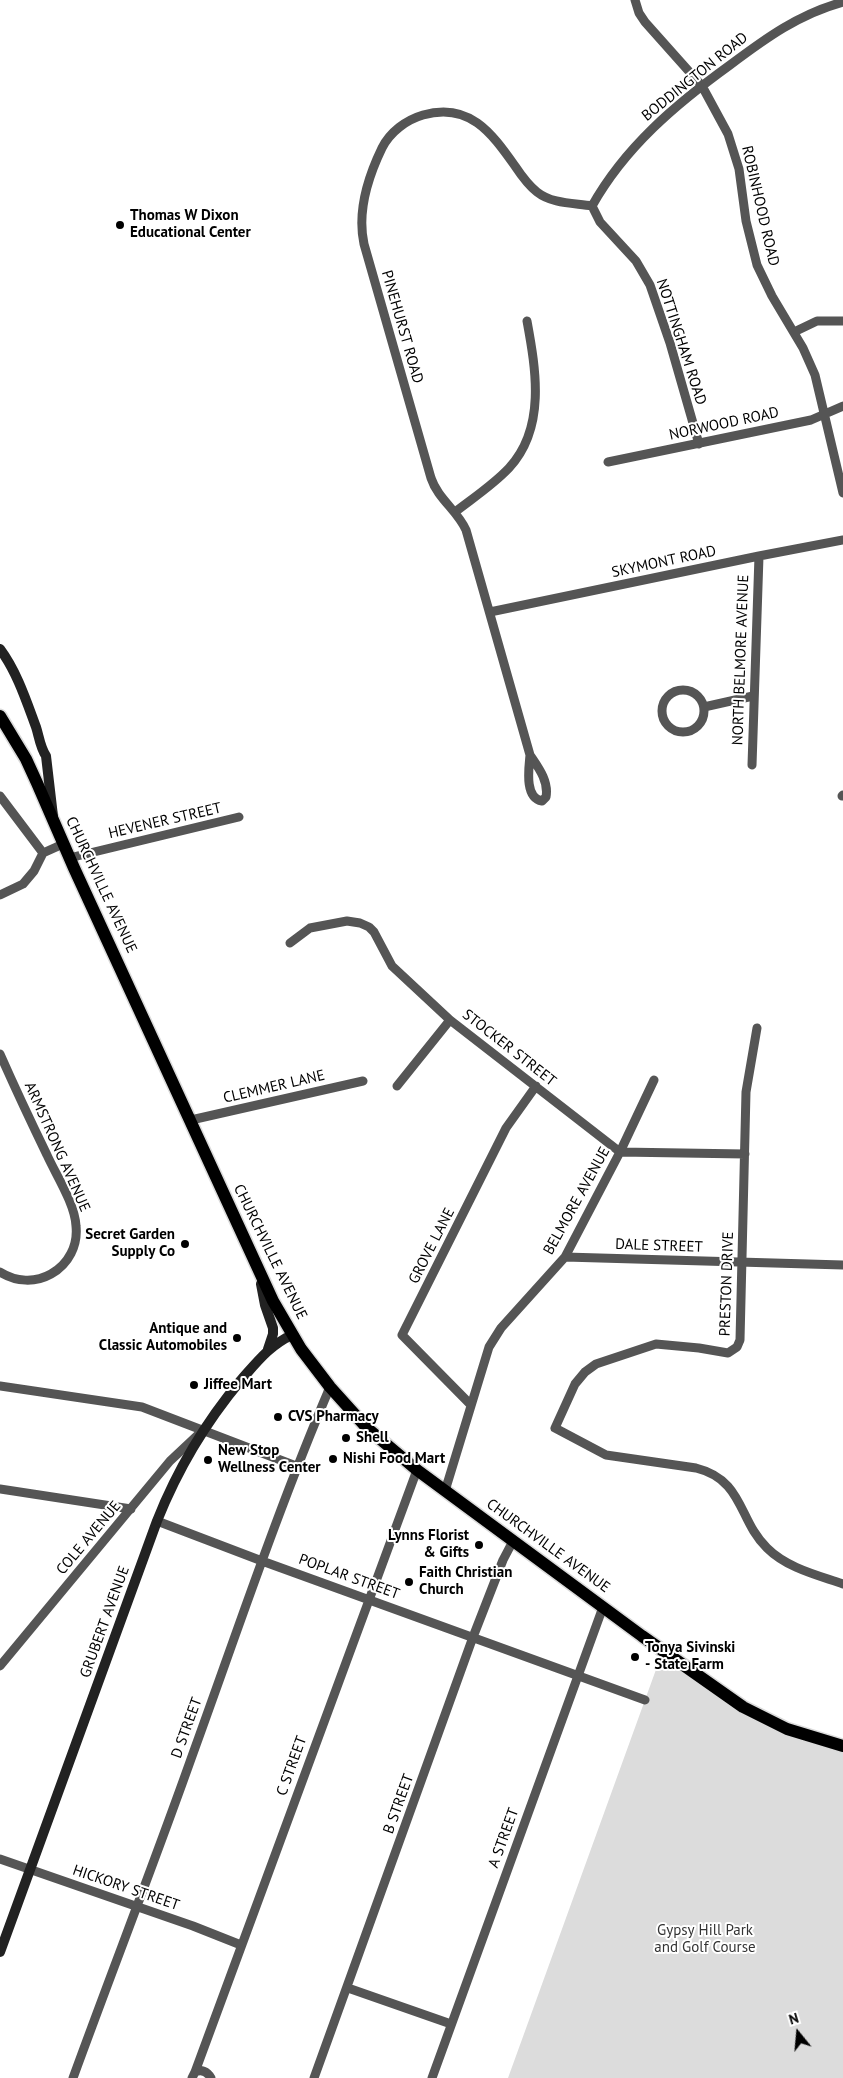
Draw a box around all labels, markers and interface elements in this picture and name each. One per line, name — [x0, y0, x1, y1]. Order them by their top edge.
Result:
street label: BODDINGTON ROAD — [638, 29, 752, 125]
street label: ROBINHOOD ROAD — [737, 144, 783, 268]
place label: Thomas W Dixon Educational Center — [130, 207, 251, 242]
marker: Thomas W Dixon Educational Center — [114, 219, 126, 231]
street label: PINEHURST ROAD — [377, 268, 427, 386]
street label: NOTTINGHAM ROAD — [652, 277, 710, 407]
street label: NORWOOD ROAD — [667, 404, 781, 444]
street label: SKYMONT ROAD — [610, 542, 718, 582]
street label: NORTH BELMORE AVENUE — [729, 574, 753, 746]
street label: HEVENER STREET — [107, 799, 223, 843]
street label: CHURCHVILLE AVENUE — [61, 814, 141, 956]
street label: STOCKER STREET — [458, 1006, 560, 1090]
street label: CLEMMER LANE — [221, 1067, 327, 1107]
street label: ARMSTRONG AVENUE — [20, 1079, 94, 1215]
street label: BELMORE AVENUE — [540, 1144, 614, 1258]
street label: CHURCHVILLE AVENUE — [229, 1181, 311, 1323]
street label: GROVE LANE — [405, 1205, 459, 1287]
place label: Secret Garden Supply Co — [85, 1226, 175, 1261]
street label: PRESTON DRIVE — [716, 1231, 738, 1337]
street label: DALE STREET — [615, 1235, 703, 1257]
marker: Secret Garden Supply Co — [179, 1238, 191, 1250]
place label: Antique and Classic Automobiles — [99, 1320, 227, 1355]
marker: Antique and Classic Automobiles — [231, 1332, 243, 1344]
place label: Jiffee Mart — [204, 1376, 272, 1394]
marker: Jiffee Mart — [188, 1379, 200, 1391]
place label: CVS Pharmacy — [288, 1408, 379, 1426]
marker: CVS Pharmacy — [272, 1411, 284, 1423]
place label: Shell — [356, 1429, 389, 1447]
marker: Shell — [340, 1432, 352, 1444]
place label: New Stop Wellness Center — [218, 1442, 321, 1477]
place label: Nishi Food Mart — [343, 1450, 445, 1468]
marker: Nishi Food Mart — [327, 1453, 339, 1465]
marker: New Stop Wellness Center — [202, 1454, 214, 1466]
street label: CHURCHVILLE AVENUE — [483, 1495, 613, 1597]
street label: COLE AVENUE — [53, 1497, 125, 1579]
place label: Lynns Florist & Gifts — [388, 1527, 469, 1562]
marker: Lynns Florist & Gifts — [473, 1539, 485, 1551]
street label: POPLAR STREET — [296, 1550, 402, 1604]
street label: GRUBERT AVENUE — [76, 1564, 134, 1680]
place label: Faith Christian Church — [419, 1564, 512, 1599]
marker: Faith Christian Church — [403, 1576, 415, 1588]
place label: Tonya Sivinski - State Farm — [645, 1639, 735, 1674]
marker: Tonya Sivinski - State Farm — [629, 1651, 641, 1663]
street label: D STREET — [168, 1695, 206, 1761]
street label: C STREET — [273, 1734, 311, 1798]
street label: B STREET — [380, 1772, 418, 1836]
street label: A STREET — [485, 1806, 523, 1870]
street label: HICKORY STREET — [70, 1861, 182, 1915]
park label: Gypsy Hill Park and Golf Course — [654, 1922, 756, 1957]
north arrow — [773, 2008, 823, 2058]
text: N — [787, 2009, 801, 2029]

